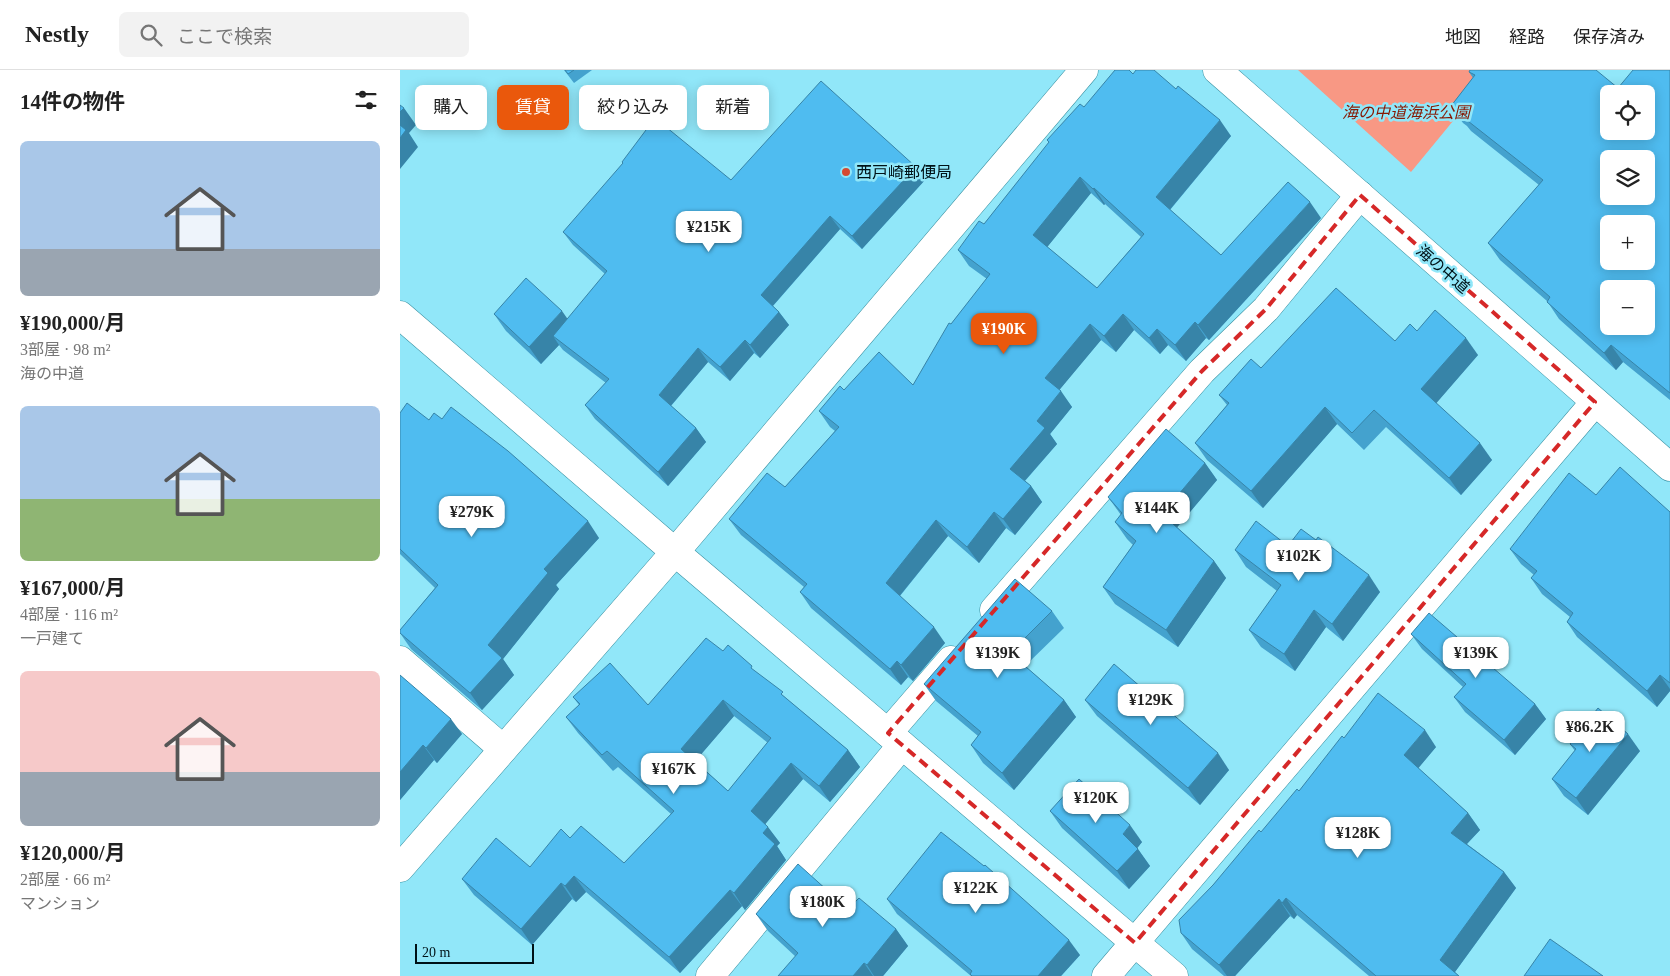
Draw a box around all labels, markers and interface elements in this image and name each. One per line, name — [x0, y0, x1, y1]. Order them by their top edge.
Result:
search box — [119, 12, 469, 57]
text: Nestly — [25, 21, 89, 47]
icon: search — [137, 21, 165, 49]
text: ここで検索 — [177, 26, 272, 47]
text: 地図 — [1445, 27, 1481, 47]
text: 経路 — [1509, 27, 1545, 47]
text: 保存済み — [1573, 27, 1645, 47]
chip: 購入 — [415, 85, 487, 130]
chip: 賃貸 — [497, 85, 569, 130]
chip: 絞り込み — [579, 85, 687, 130]
chip: 新着 — [697, 85, 769, 130]
map controls — [1600, 85, 1655, 335]
button: locate — [1600, 85, 1655, 140]
icon: filters — [352, 86, 380, 114]
text: 14件の物件 — [20, 90, 125, 114]
park label: 海の中道海浜公園 — [1342, 104, 1472, 121]
button: layers — [1600, 150, 1655, 205]
place label: 西戸崎郵便局 — [856, 164, 952, 181]
marker: 西戸崎郵便局 — [840, 166, 852, 178]
icon: home — [155, 174, 245, 264]
pin: ¥215K — [674, 210, 744, 253]
button: + — [1600, 215, 1655, 270]
text: ¥215K — [687, 218, 731, 235]
street label: 海の中道 — [1413, 242, 1473, 296]
button: − — [1600, 280, 1655, 335]
text: ¥190,000/月 — [20, 311, 126, 335]
pin: ¥190K — [969, 312, 1039, 355]
text: ¥190K — [982, 320, 1026, 337]
text: 3部屋 · 98 m² — [20, 341, 111, 358]
text: 海の中道 — [20, 365, 84, 382]
icon: home — [155, 439, 245, 529]
pin: ¥144K — [1122, 492, 1192, 534]
pin: ¥279K — [437, 496, 507, 538]
text: ¥144K — [1135, 499, 1179, 516]
text: ¥279K — [450, 503, 494, 520]
pin: ¥102K — [1264, 540, 1334, 582]
text: ¥102K — [1277, 547, 1321, 564]
text: ¥167,000/月 — [20, 576, 126, 600]
text: 4部屋 · 116 m² — [20, 606, 118, 623]
text: 一戸建て — [20, 630, 84, 647]
pin: ¥139K — [963, 636, 1033, 679]
pin: ¥139K — [1441, 636, 1511, 679]
text: ¥139K — [976, 644, 1020, 661]
text: ¥139K — [1454, 644, 1498, 661]
pin: ¥129K — [1116, 684, 1186, 726]
text: ¥129K — [1129, 691, 1173, 708]
icon: home — [155, 704, 245, 794]
pin: ¥86.2K — [1549, 710, 1631, 753]
text: ¥86.2K — [1566, 718, 1614, 735]
pin: ¥167K — [639, 752, 709, 795]
text: ¥167K — [652, 760, 696, 777]
pin: ¥120K — [1061, 782, 1131, 824]
text: ¥120K — [1074, 789, 1118, 806]
pin: ¥128K — [1323, 816, 1393, 859]
text: ¥128K — [1336, 824, 1380, 841]
text: ¥120,000/月 — [20, 841, 126, 865]
text: 2部屋 · 66 m² — [20, 871, 111, 888]
pin: ¥122K — [941, 872, 1011, 914]
text: ¥122K — [954, 879, 998, 896]
pin: ¥180K — [788, 886, 858, 928]
text: ¥180K — [801, 893, 845, 910]
text: マンション — [20, 895, 100, 912]
scale bar — [415, 941, 534, 964]
text: 20 m — [422, 945, 450, 960]

